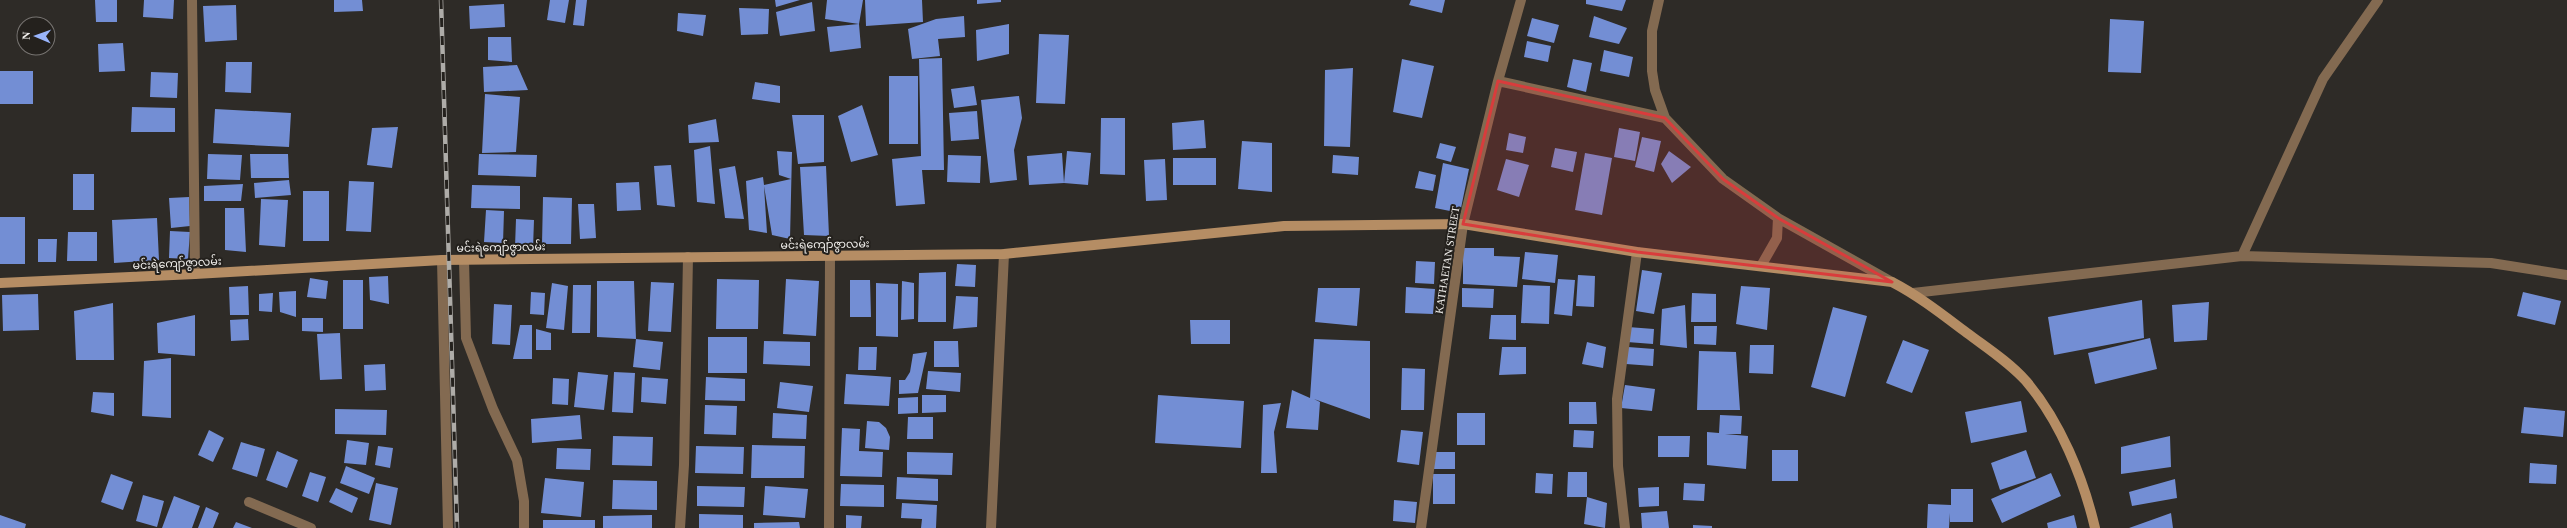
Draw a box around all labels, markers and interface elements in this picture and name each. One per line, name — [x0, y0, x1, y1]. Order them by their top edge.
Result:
north arrow — [16, 16, 56, 56]
text: N — [20, 31, 32, 40]
street label: KATHAETAN STREET — [1433, 205, 1461, 315]
street label: မင်းရဲကျော်ဇွာလမ်း — [780, 236, 870, 254]
street label: မင်းရဲကျော်ဇွာလမ်း — [456, 239, 546, 257]
street label: မင်းရဲကျော်ဇွာလမ်း — [132, 254, 222, 274]

